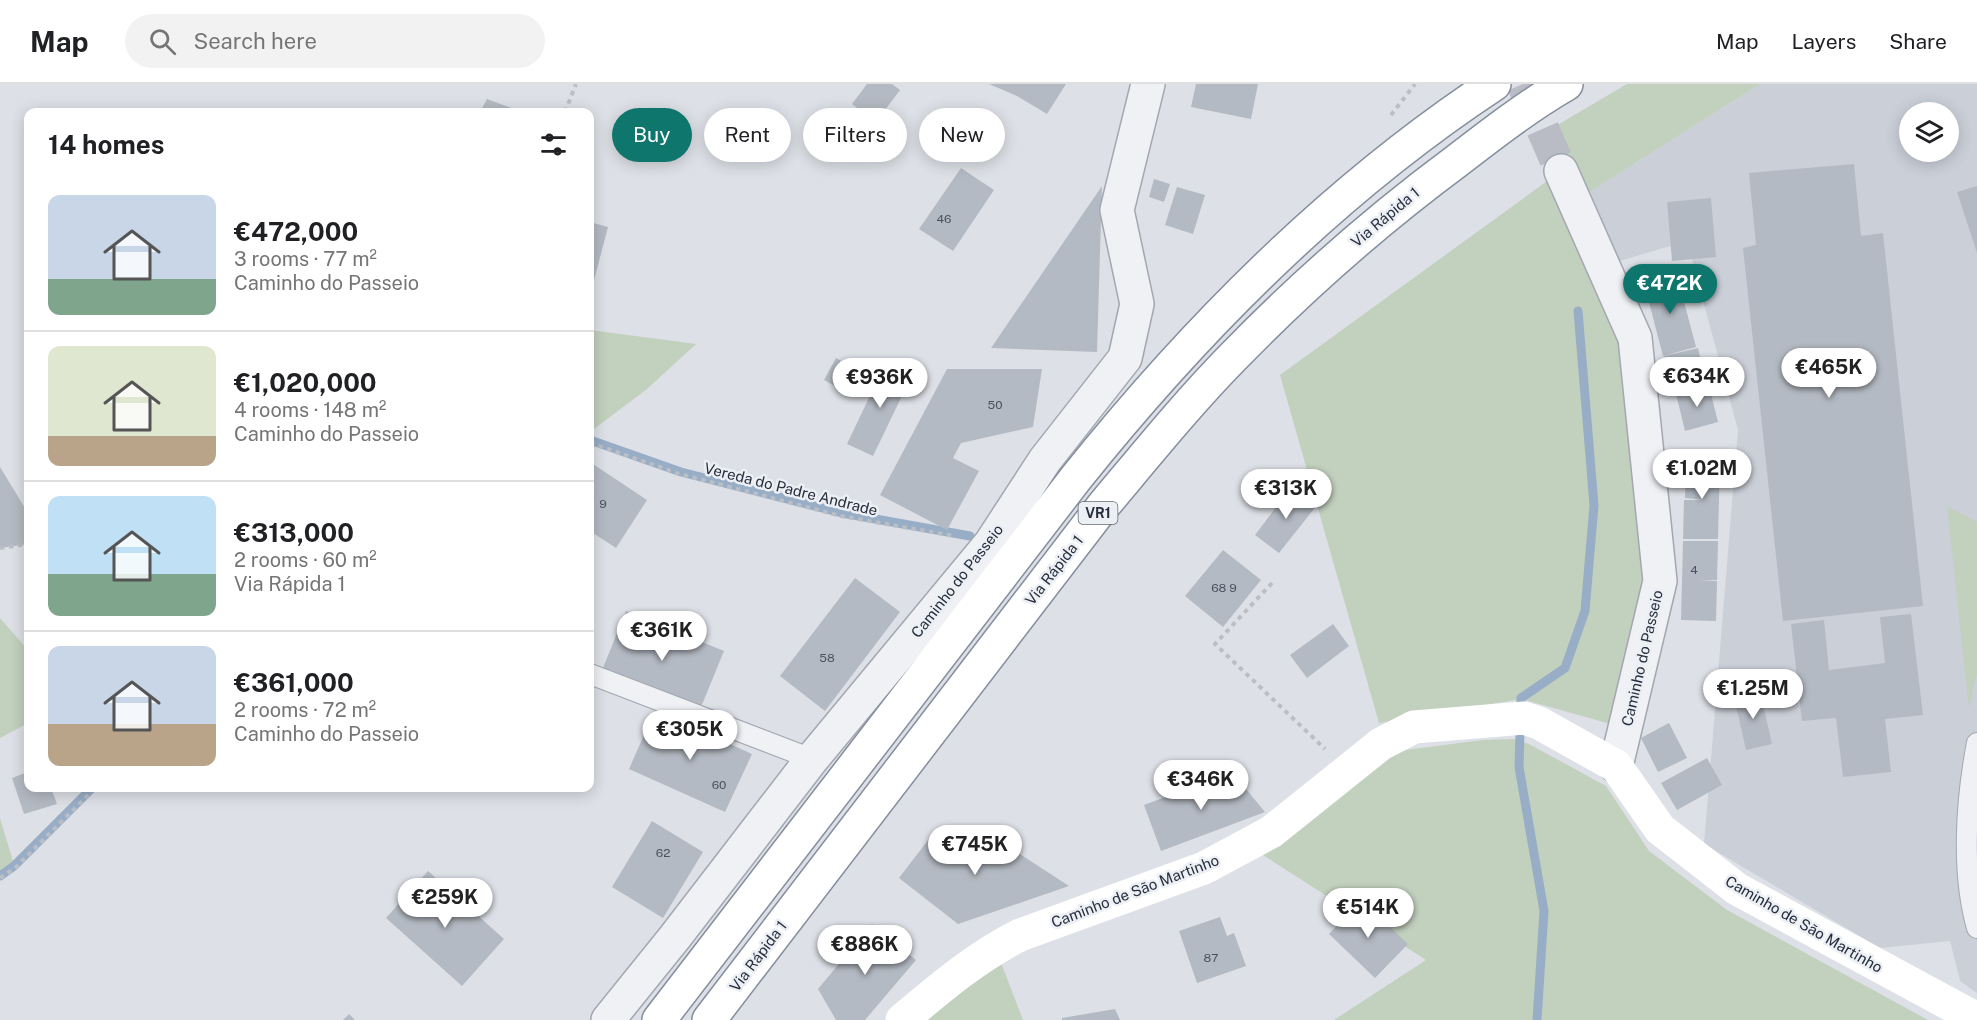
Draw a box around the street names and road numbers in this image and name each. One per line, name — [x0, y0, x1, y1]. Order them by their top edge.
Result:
street label: Via Rápida 1 — [1347, 184, 1423, 250]
street label: Vereda do Padre Andrade — [703, 459, 879, 519]
road number: VR1 — [1078, 502, 1118, 524]
street label: Caminho do Passeio — [908, 521, 1006, 641]
street label: Via Rápida 1 — [1022, 532, 1086, 608]
street label: Caminho do Passeio — [1618, 588, 1666, 728]
street label: Caminho de São Martinho — [1049, 851, 1221, 931]
street label: Caminho de São Martinho — [1723, 872, 1885, 976]
street label: Via Rápida 1 — [726, 917, 790, 995]

